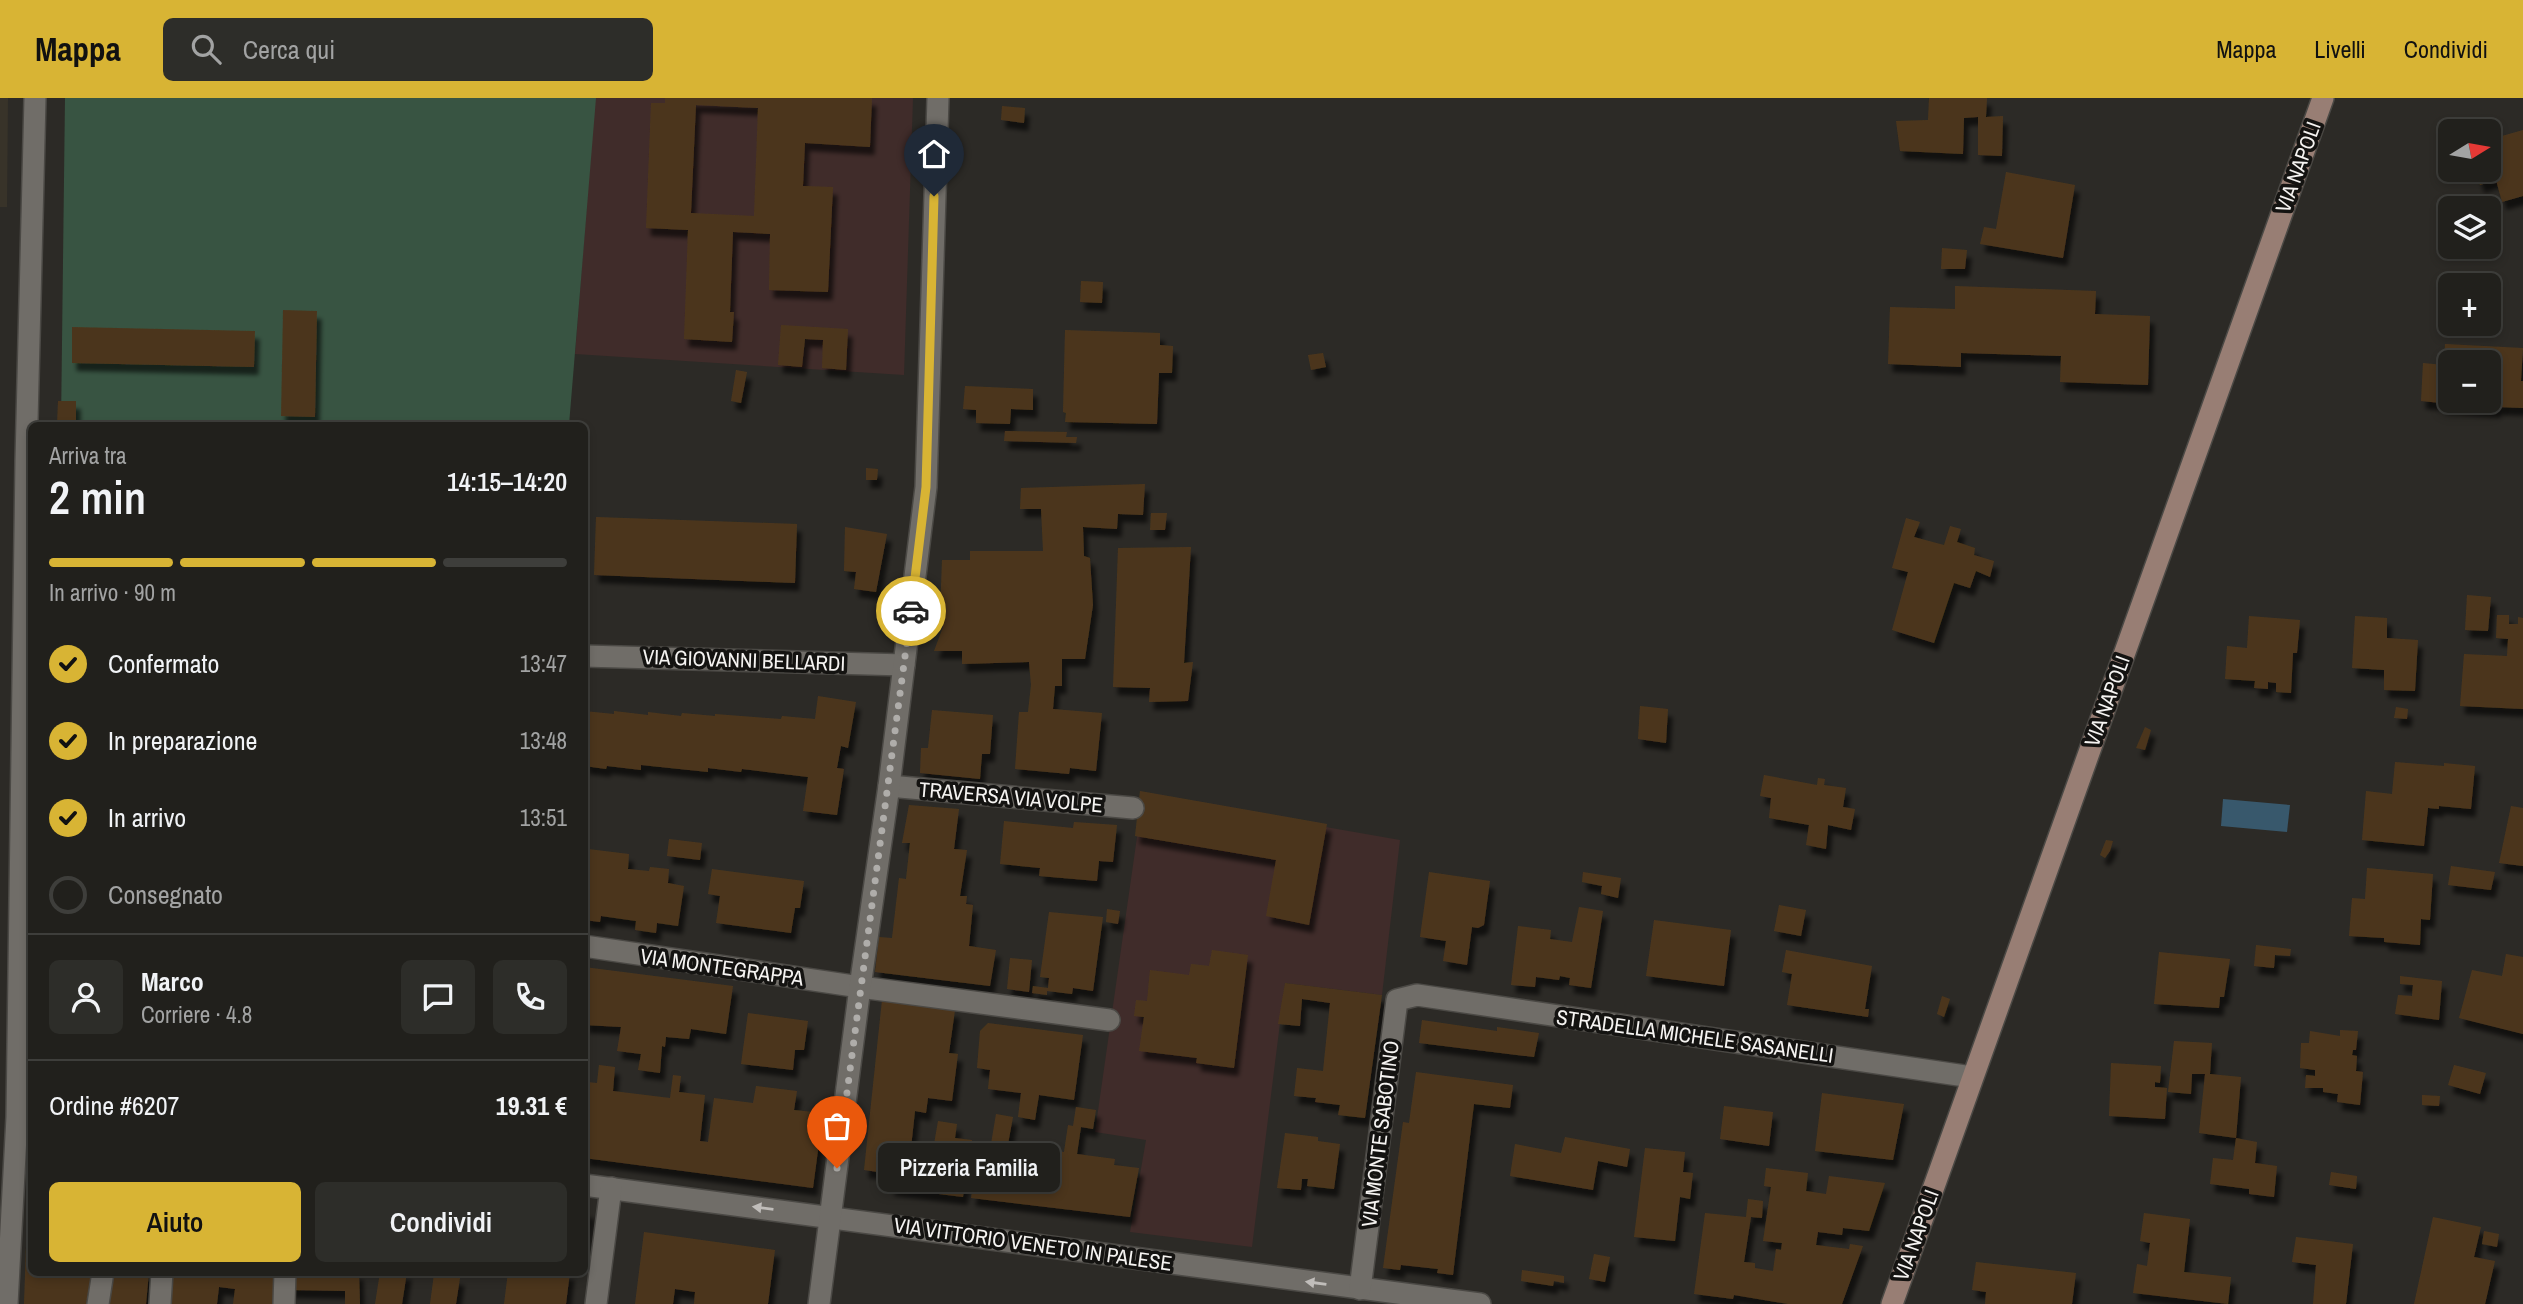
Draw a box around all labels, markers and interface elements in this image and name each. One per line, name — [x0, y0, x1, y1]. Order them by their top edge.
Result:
search box — [163, 18, 653, 81]
text: Mappa — [35, 27, 121, 71]
icon: search — [187, 30, 225, 68]
text: Cerca qui — [243, 32, 335, 67]
text: Mappa — [2216, 33, 2276, 65]
text: Livelli — [2314, 33, 2366, 65]
text: Condividi — [2404, 33, 2488, 65]
street label: VIA NAPOLI — [2268, 118, 2328, 216]
north arrow — [2438, 119, 2501, 182]
map controls — [2438, 119, 2501, 413]
pin — [904, 124, 964, 196]
icon: home — [915, 135, 953, 173]
button: layers — [2438, 196, 2501, 259]
button: + — [2438, 273, 2501, 336]
button: − — [2438, 350, 2501, 413]
text: Arriva tra — [49, 440, 127, 471]
text: 14:15–14:20 — [447, 464, 567, 499]
text: 2 min — [49, 466, 146, 528]
courier — [876, 576, 946, 646]
text: In arrivo · 90 m — [49, 577, 176, 608]
icon: car — [892, 592, 930, 630]
street label: VIA GIOVANNI BELLARDI — [642, 642, 846, 678]
icon: check — [49, 645, 87, 683]
text: Confermato — [108, 646, 219, 681]
text: 13:47 — [520, 648, 567, 679]
street label: VIA NAPOLI — [2077, 652, 2137, 750]
icon: check — [49, 722, 87, 760]
text: In preparazione — [108, 723, 257, 758]
text: 13:48 — [520, 725, 567, 756]
street label: TRAVERSA VIA VOLPE — [918, 775, 1104, 819]
icon: check — [49, 799, 87, 837]
text: In arrivo — [108, 800, 186, 835]
text: 13:51 — [520, 802, 567, 833]
text: Consegnato — [108, 877, 223, 912]
street label: VIA MONTEGRAPPA — [639, 941, 806, 993]
button: person — [49, 960, 123, 1034]
button: chat — [401, 960, 475, 1034]
button: phone — [493, 960, 567, 1034]
text: Marco — [141, 964, 204, 999]
text: Corriere · 4.8 — [141, 999, 252, 1030]
street label: STRADELLA MICHELE SASANELLI — [1555, 1002, 1835, 1070]
street label: VIA MONTE SABOTINO — [1354, 1039, 1406, 1229]
text: Ordine #6207 — [49, 1088, 179, 1123]
text: 19.31 € — [496, 1088, 567, 1123]
pin — [807, 1096, 867, 1168]
icon: bag — [818, 1107, 856, 1145]
callout: Pizzeria Familia — [879, 1144, 1061, 1192]
text: Pizzeria Familia — [900, 1152, 1038, 1183]
button: Aiuto — [49, 1182, 301, 1262]
button: Condividi — [315, 1182, 567, 1262]
street label: VIA NAPOLI — [1886, 1186, 1946, 1284]
one-way arrow — [752, 1202, 774, 1213]
street label: VIA VITTORIO VENETO IN PALESE — [892, 1210, 1174, 1278]
one-way arrow — [1304, 1277, 1326, 1288]

